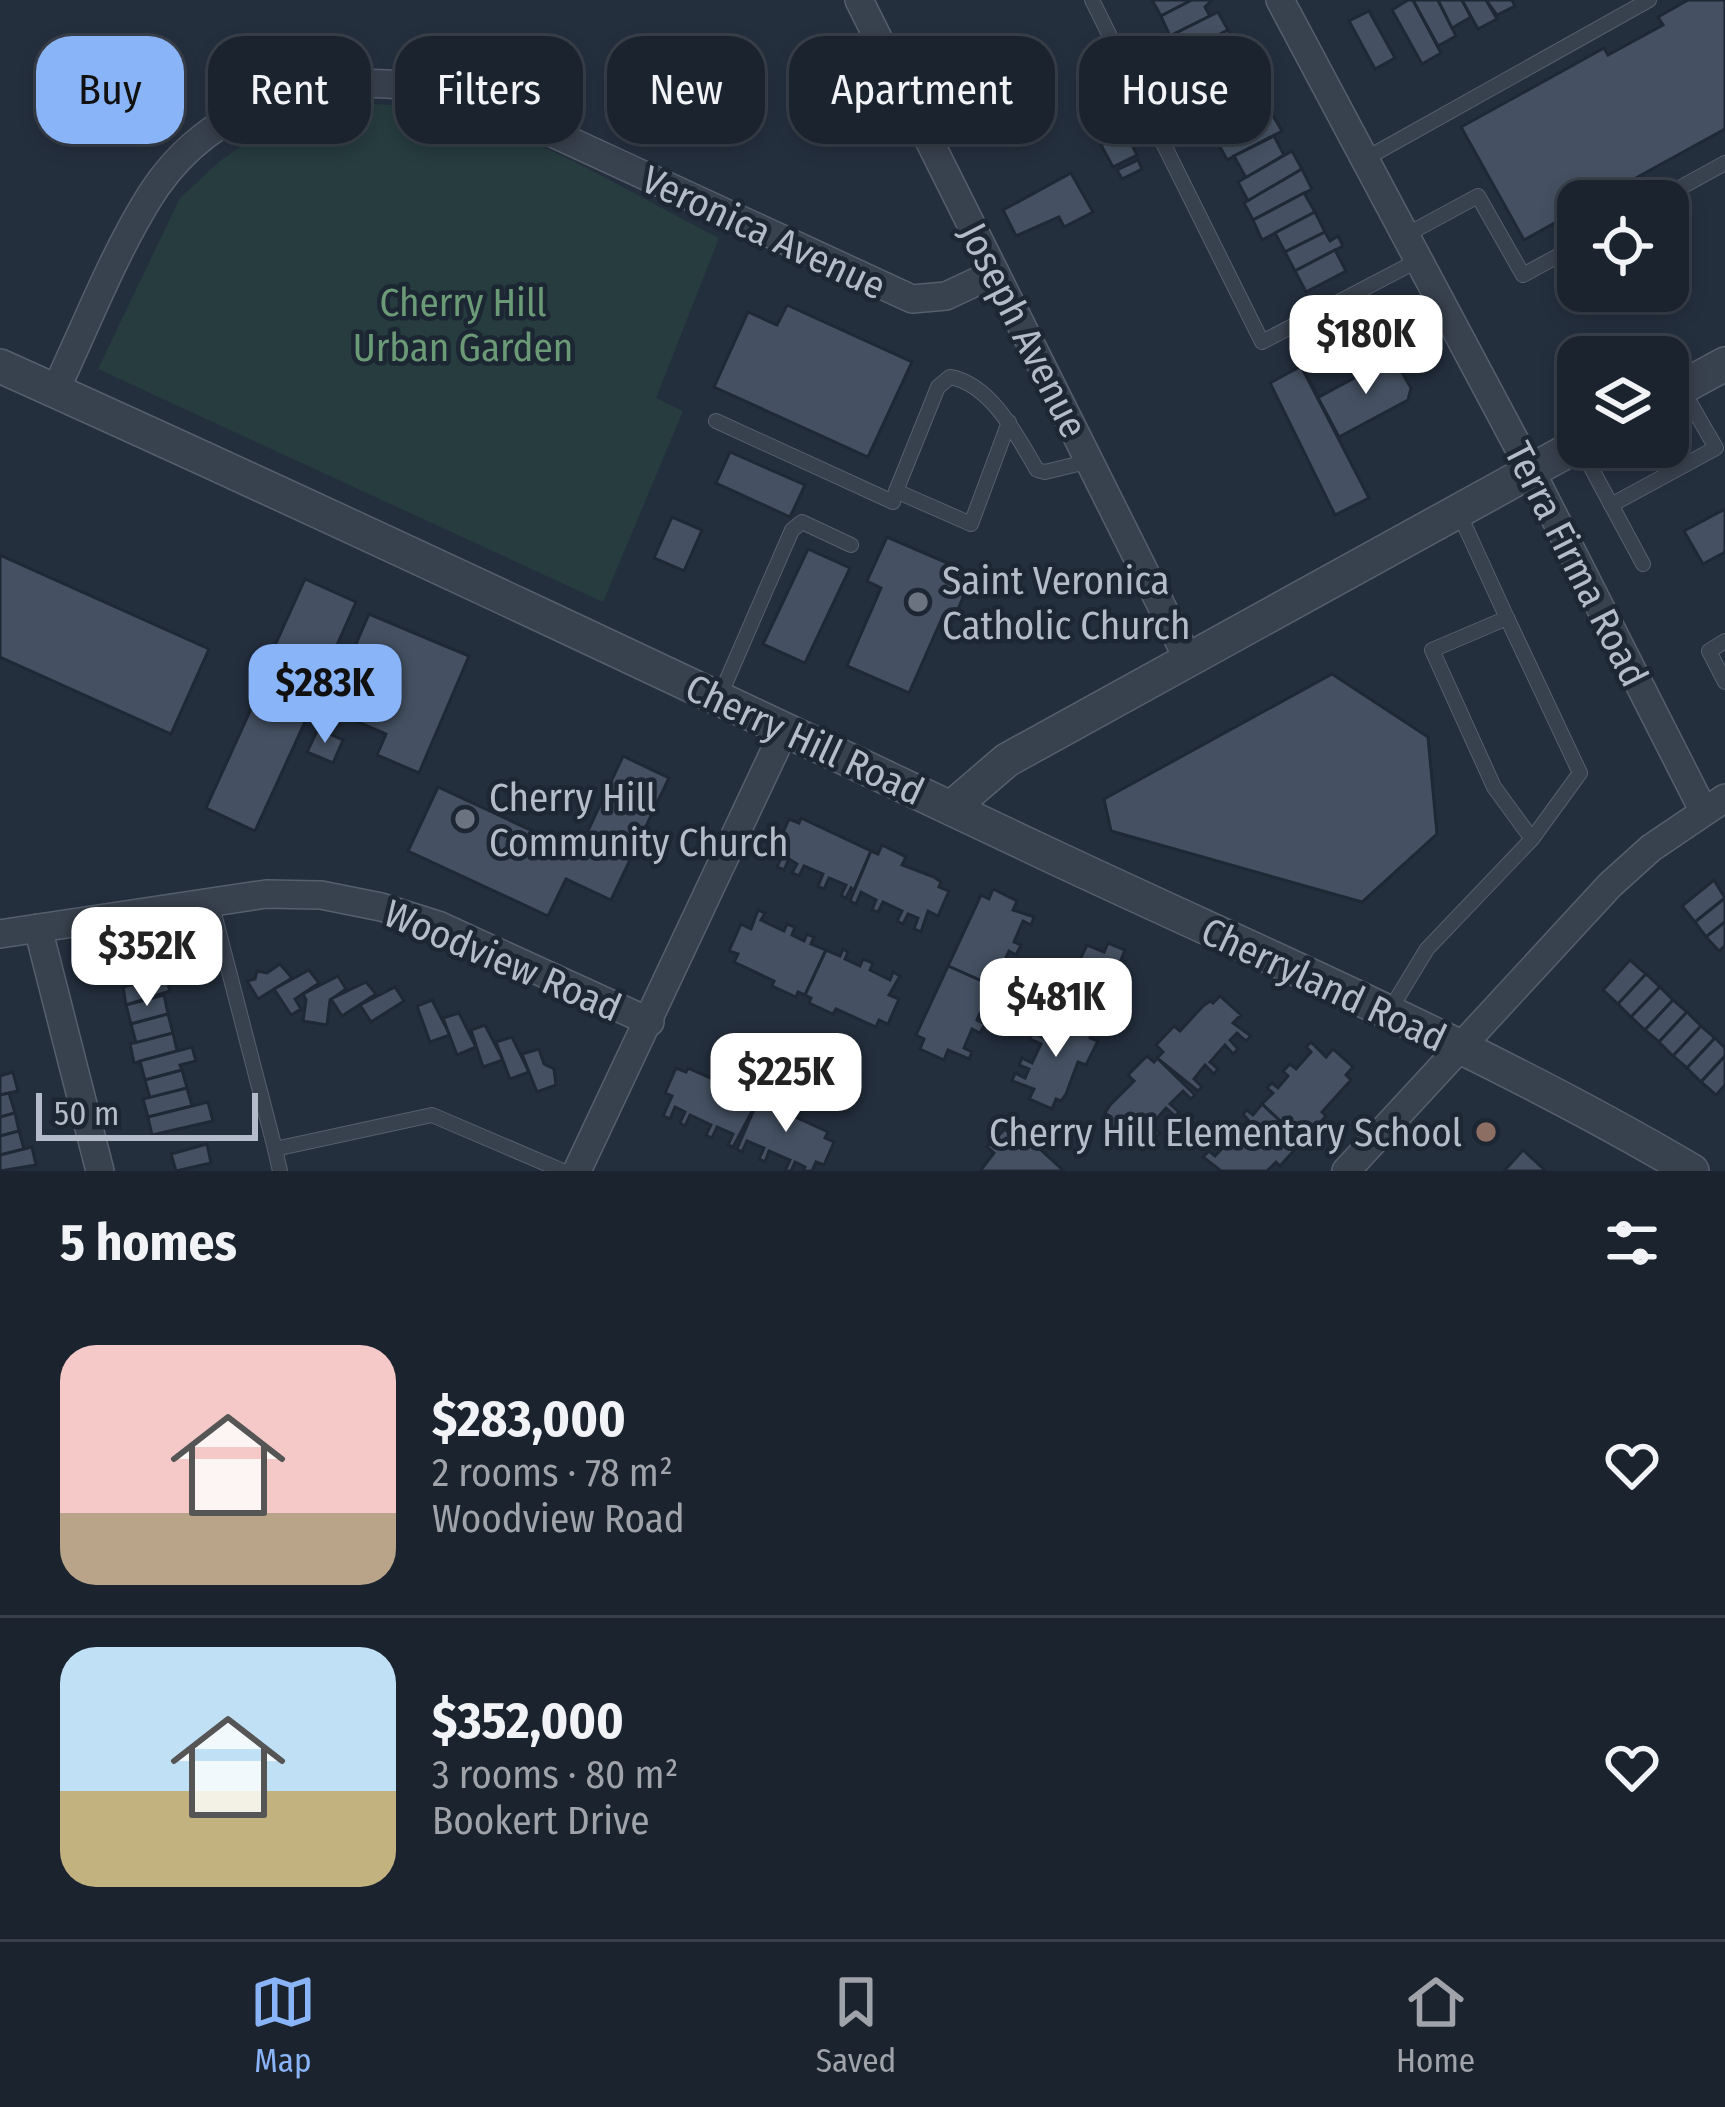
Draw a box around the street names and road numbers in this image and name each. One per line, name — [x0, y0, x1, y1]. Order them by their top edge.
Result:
street label: Veronica Avenue — [635, 156, 893, 309]
street label: Joseph Avenue — [949, 215, 1097, 445]
street label: Terra Firma Road — [1495, 435, 1657, 694]
street label: Cherry Hill Road — [678, 665, 931, 815]
street label: Woodview Road — [377, 890, 628, 1031]
street label: Cherryland Road — [1194, 908, 1453, 1062]

